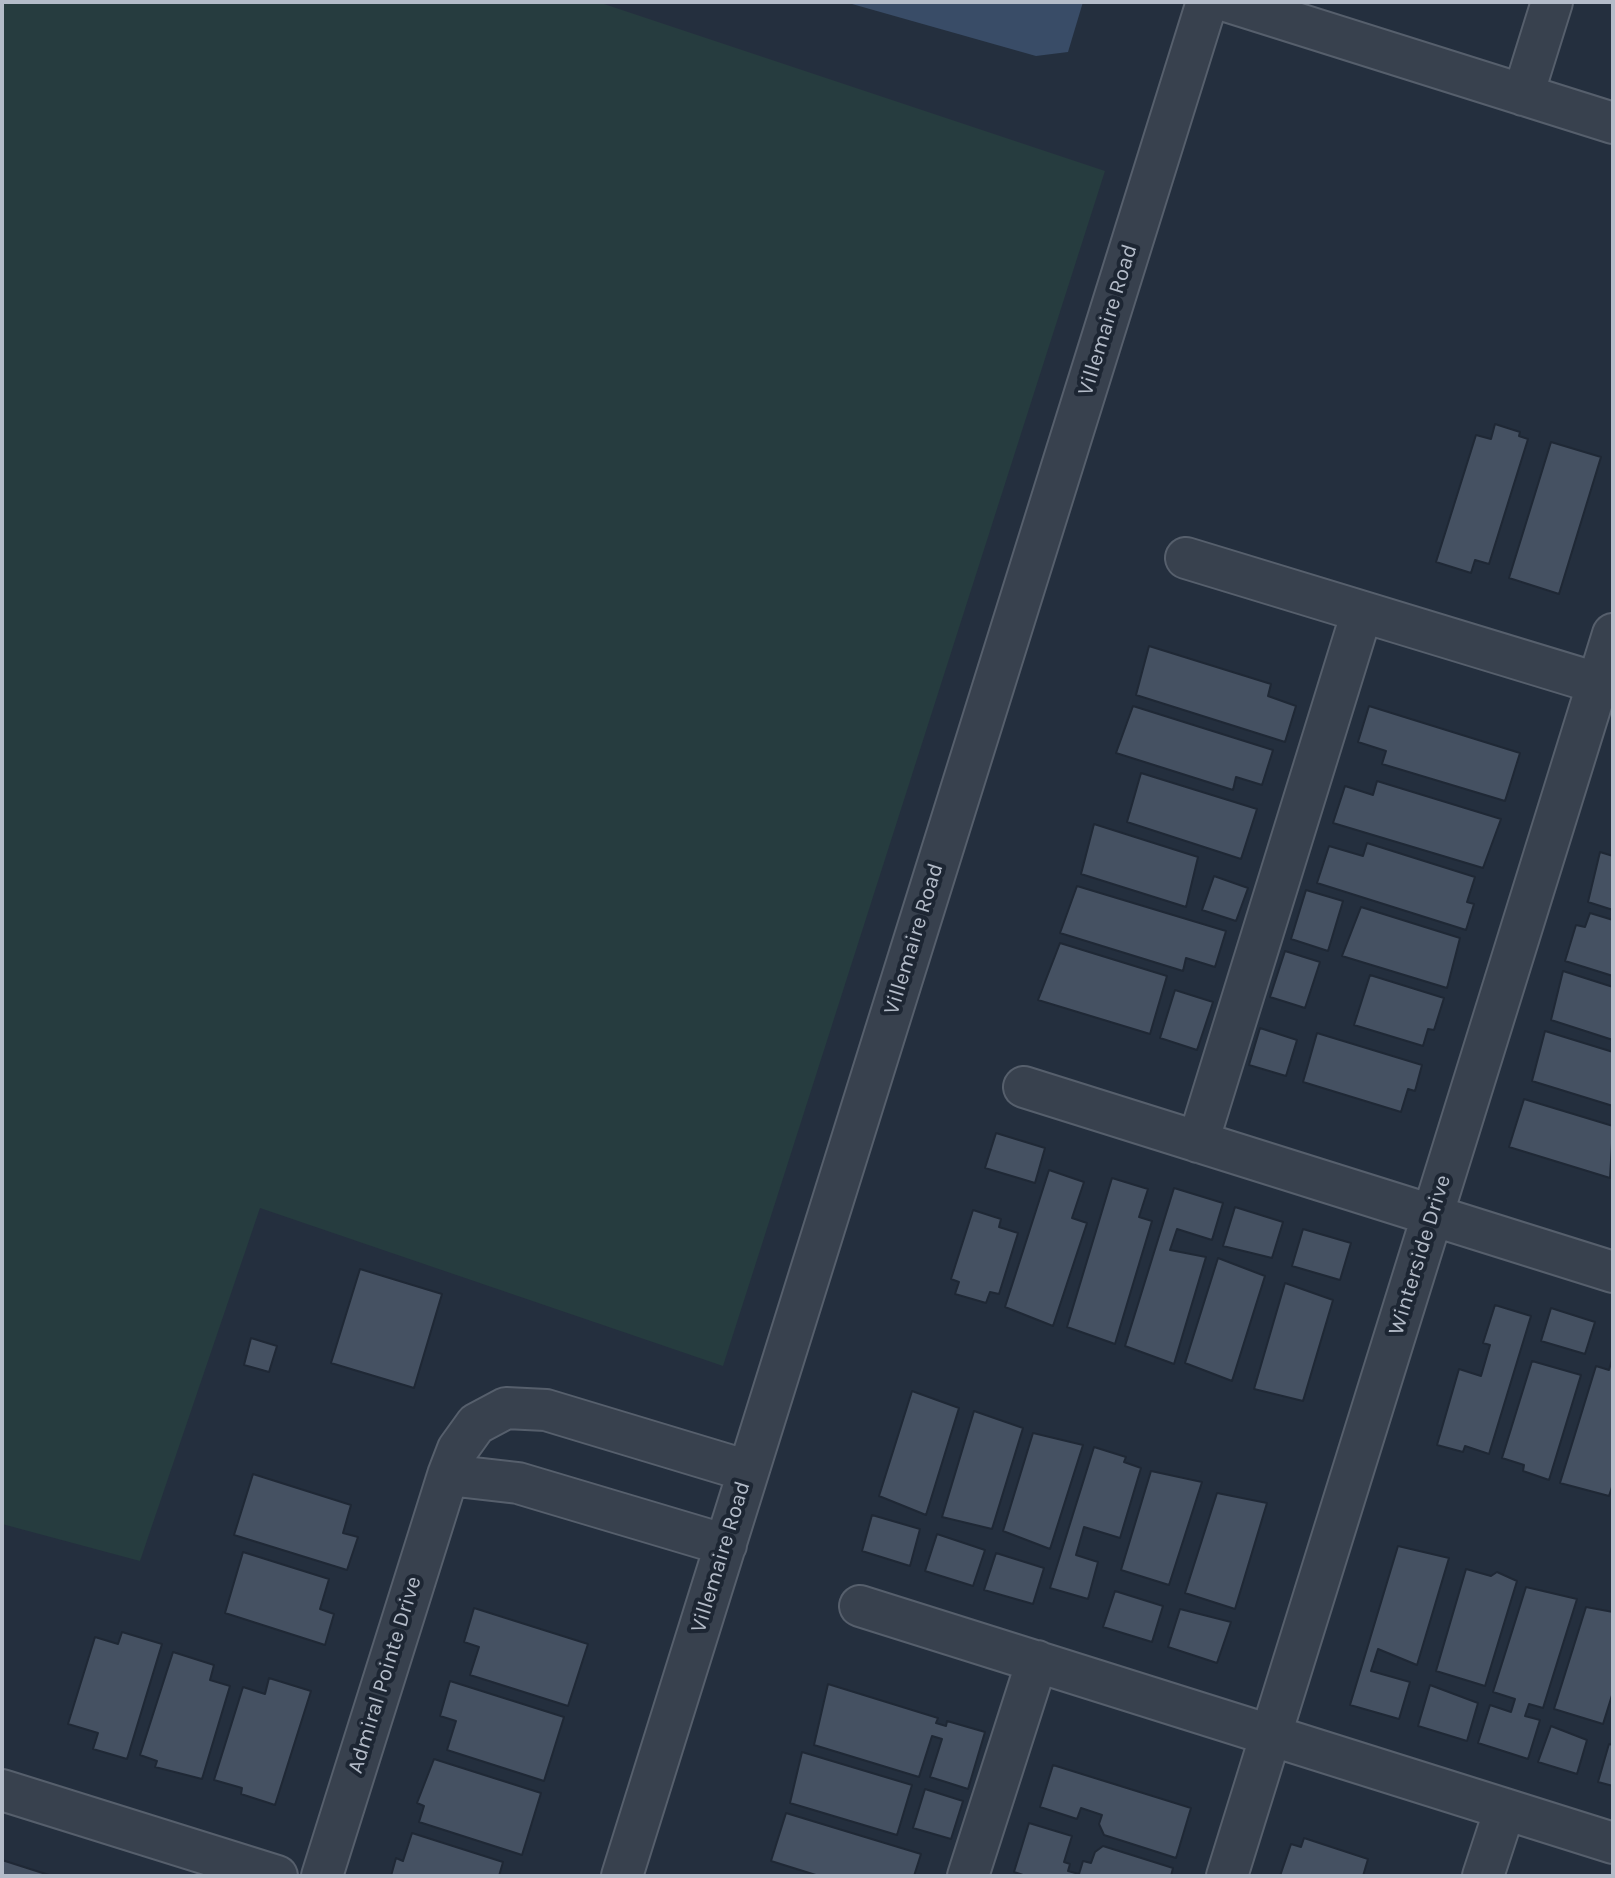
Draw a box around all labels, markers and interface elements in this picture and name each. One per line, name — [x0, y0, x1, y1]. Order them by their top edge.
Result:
street label: Villemaire Road — [1072, 241, 1144, 399]
street label: Villemaire Road — [878, 860, 950, 1018]
street label: Winterside Drive — [1383, 1172, 1457, 1338]
street label: Villemaire Road — [685, 1478, 757, 1636]
street label: Admiral Pointe Drive — [342, 1573, 428, 1777]

